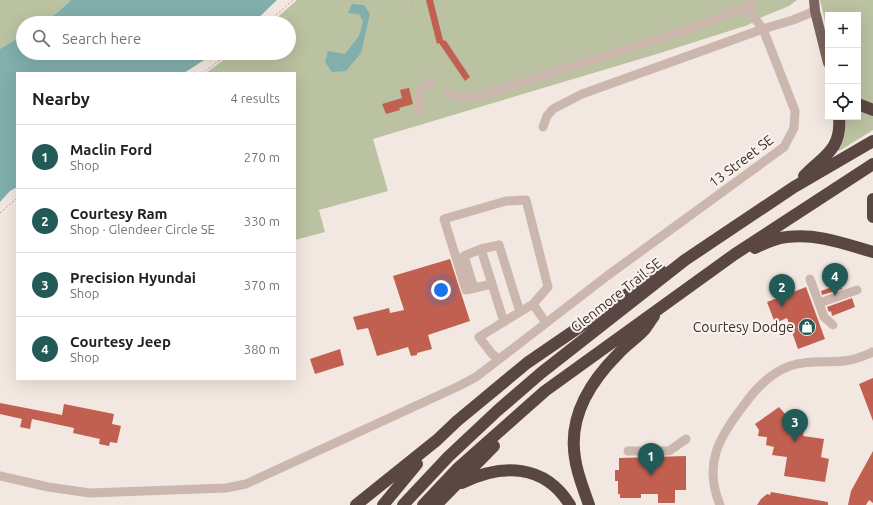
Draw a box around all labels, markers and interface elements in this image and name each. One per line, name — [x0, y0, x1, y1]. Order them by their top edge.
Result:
map controls — [825, 12, 861, 120]
button: + — [825, 12, 861, 48]
search box — [16, 16, 296, 60]
icon: search — [30, 27, 52, 49]
text: Search here — [62, 30, 141, 47]
button: − — [825, 48, 861, 84]
button: locate — [825, 84, 861, 120]
text: Nearby — [32, 89, 90, 108]
text: 4 results — [230, 91, 280, 105]
street label: 13 Street SE — [706, 132, 776, 190]
text: Maclin Ford — [70, 141, 152, 158]
text: 1 — [41, 150, 49, 164]
text: 270 m — [244, 150, 280, 164]
text: Shop — [70, 158, 99, 172]
text: Courtesy Ram — [70, 205, 168, 222]
text: 2 — [41, 214, 49, 228]
text: 330 m — [244, 214, 280, 228]
text: Shop · Glendeer Circle SE — [70, 222, 215, 236]
street label: Glenmore Trail SE — [568, 255, 665, 335]
pin: 4 — [822, 263, 848, 296]
text: Precision Hyundai — [70, 269, 196, 286]
pin: 2 — [769, 274, 795, 307]
text: 3 — [41, 278, 49, 292]
text: 370 m — [244, 278, 280, 292]
your location — [431, 280, 451, 300]
text: Shop — [70, 286, 99, 300]
shop icon: Courtesy Dodge — [797, 317, 817, 337]
place label: Courtesy Dodge — [693, 319, 794, 335]
text: Courtesy Jeep — [70, 333, 171, 350]
text: 4 — [41, 342, 49, 356]
text: 380 m — [244, 342, 280, 356]
text: Shop — [70, 350, 99, 364]
pin: 3 — [782, 409, 808, 442]
pin: 1 — [638, 443, 664, 476]

